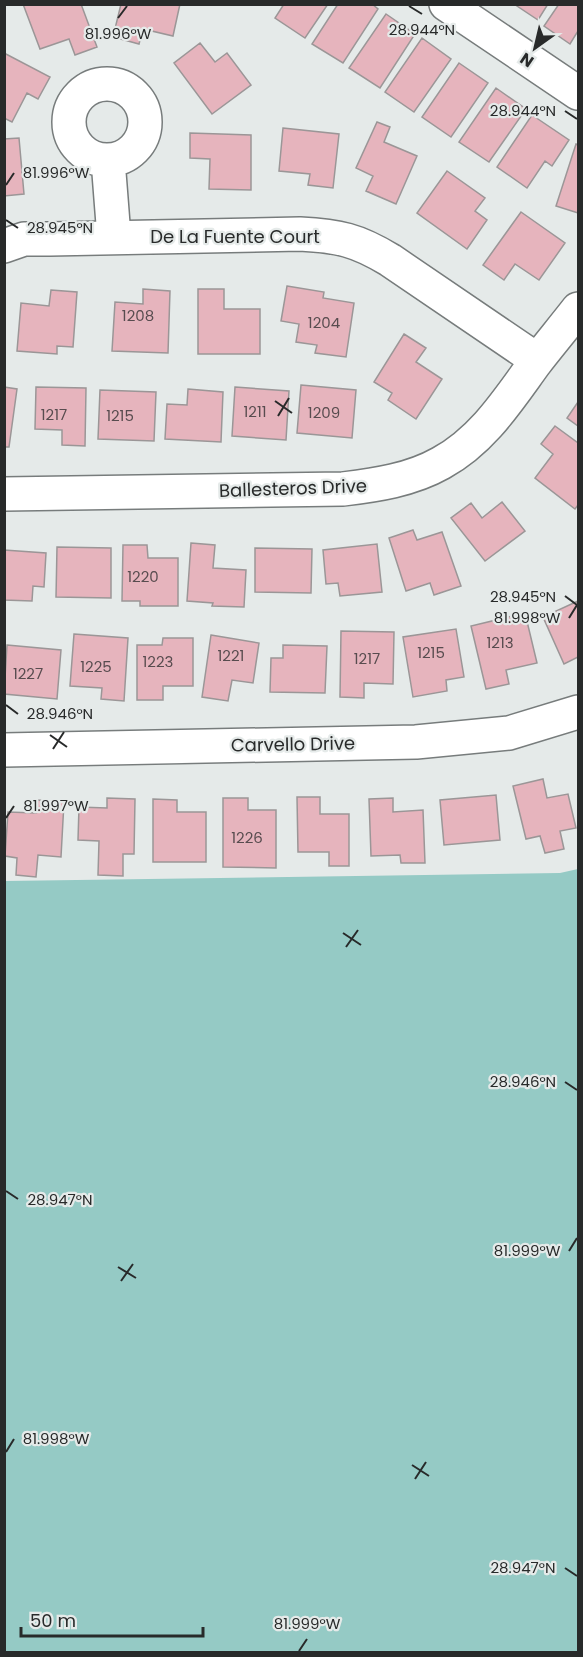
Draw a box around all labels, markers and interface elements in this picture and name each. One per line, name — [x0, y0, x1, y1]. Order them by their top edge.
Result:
north arrow — [505, 18, 565, 78]
text: 28.944°N — [389, 19, 455, 40]
text: 81.996°W — [85, 23, 152, 44]
text: N — [515, 47, 538, 73]
text: 28.944°N — [490, 100, 556, 121]
text: 81.996°W — [23, 162, 90, 183]
text: 28.945°N — [27, 217, 93, 238]
street label: De La Fuente Court — [150, 224, 320, 249]
house number: 1208 — [122, 305, 154, 326]
house number: 1204 — [308, 312, 340, 333]
house number: 1211 — [243, 401, 267, 422]
house number: 1209 — [308, 402, 340, 423]
house number: 1217 — [41, 404, 67, 425]
house number: 1215 — [106, 405, 134, 426]
street label: Ballesteros Drive — [219, 473, 367, 503]
house number: 1220 — [127, 566, 159, 587]
text: 28.945°N — [490, 586, 556, 607]
text: 81.998°W — [494, 607, 561, 628]
house number: 1213 — [486, 632, 514, 653]
house number: 1215 — [417, 642, 445, 663]
house number: 1221 — [218, 645, 244, 666]
house number: 1217 — [354, 648, 380, 669]
house number: 1223 — [143, 651, 173, 672]
house number: 1225 — [80, 656, 112, 677]
house number: 1227 — [13, 663, 43, 684]
text: 28.946°N — [27, 703, 93, 724]
street label: Carvello Drive — [231, 730, 355, 758]
text: 81.997°W — [23, 795, 89, 816]
house number: 1226 — [231, 827, 263, 848]
text: 28.946°N — [490, 1071, 556, 1092]
text: 28.947°N — [27, 1189, 93, 1210]
text: 81.999°W — [494, 1240, 561, 1261]
text: 81.998°W — [23, 1428, 90, 1449]
text: 28.947°N — [490, 1557, 556, 1578]
scale bar — [21, 1600, 202, 1638]
text: 50 m — [30, 1608, 76, 1633]
text: 81.999°W — [274, 1613, 341, 1634]

